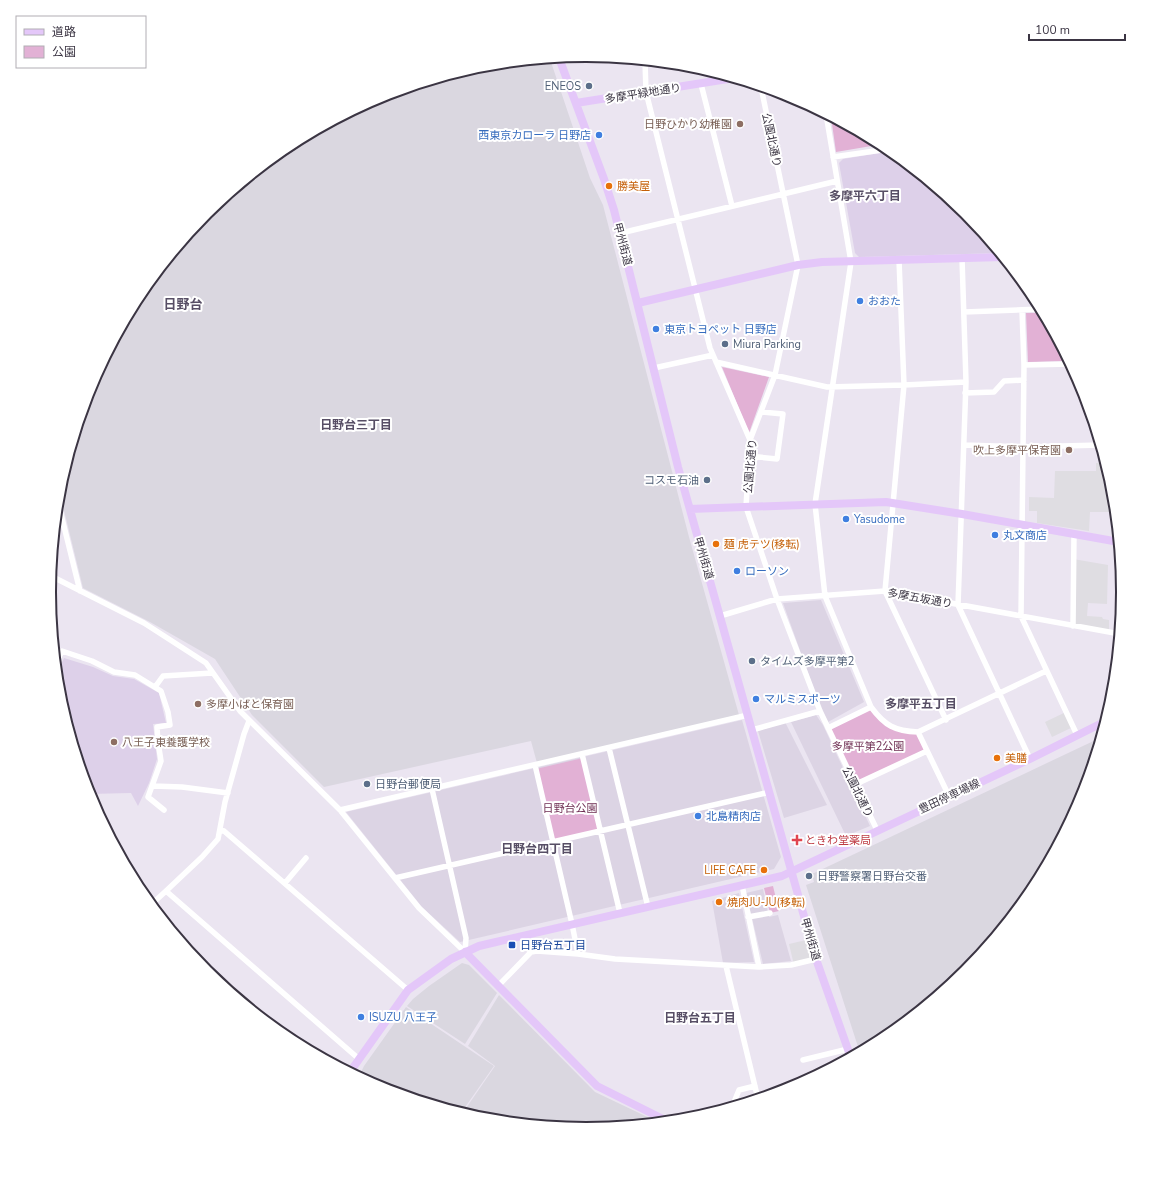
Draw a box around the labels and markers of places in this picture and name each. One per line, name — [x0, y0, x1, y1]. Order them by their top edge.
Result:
place label: ENEOS — [545, 79, 581, 94]
marker: ENEOS — [584, 81, 594, 91]
place label: 日野ひかり幼稚園 — [644, 117, 732, 132]
marker: 日野ひかり幼稚園 — [735, 119, 745, 129]
place label: 西東京カローラ 日野店 — [478, 128, 591, 143]
marker: 西東京カローラ 日野店 — [594, 130, 604, 140]
place label: 勝美屋 — [617, 179, 650, 194]
marker: 勝美屋 — [604, 181, 614, 191]
place label: おおた — [868, 294, 901, 309]
marker: おおた — [855, 296, 865, 306]
place label: 東京トヨペット 日野店 — [664, 322, 777, 337]
marker: 東京トヨペット 日野店 — [651, 324, 661, 334]
place label: Miura Parking — [733, 337, 801, 352]
marker: Miura Parking — [720, 339, 730, 349]
place label: 吹上多摩平保育園 — [973, 443, 1061, 458]
marker: 吹上多摩平保育園 — [1064, 445, 1074, 455]
place label: コスモ石油 — [644, 473, 699, 488]
marker: コスモ石油 — [702, 475, 712, 485]
place label: Yasudome — [853, 512, 905, 527]
marker: Yasudome — [841, 514, 851, 524]
place label: 丸文商店 — [1003, 528, 1047, 543]
marker: 丸文商店 — [990, 530, 1000, 540]
place label: 麺 虎テツ(移転) — [724, 537, 800, 552]
marker: 麺 虎テツ(移転) — [711, 539, 721, 549]
place label: ローソン — [745, 564, 789, 579]
marker: ローソン — [732, 566, 742, 576]
place label: タイムズ多摩平第2 — [760, 654, 854, 669]
marker: タイムズ多摩平第2 — [747, 656, 757, 666]
place label: マルミスポーツ — [764, 692, 841, 707]
marker: マルミスポーツ — [751, 694, 761, 704]
place label: 多摩小ばと保育園 — [206, 697, 294, 712]
marker: 多摩小ばと保育園 — [193, 699, 203, 709]
place label: 八王子東養護学校 — [122, 735, 210, 750]
marker: 八王子東養護学校 — [109, 737, 119, 747]
place label: 美膳 — [1005, 751, 1027, 766]
marker: 美膳 — [992, 753, 1002, 763]
place label: 日野台郵便局 — [375, 777, 441, 792]
marker: 日野台郵便局 — [362, 779, 372, 789]
place label: 北島精肉店 — [706, 809, 761, 824]
marker: 北島精肉店 — [693, 811, 703, 821]
place label: ときわ堂薬局 — [805, 833, 871, 848]
marker: ときわ堂薬局 — [792, 835, 802, 845]
place label: LIFE CAFE — [704, 863, 756, 878]
marker: LIFE CAFE — [759, 865, 769, 875]
place label: 日野警察署日野台交番 — [817, 869, 927, 884]
marker: 日野警察署日野台交番 — [804, 871, 814, 881]
place label: 焼肉JU-JU(移転) — [727, 895, 806, 910]
marker: 焼肉JU-JU(移転) — [714, 897, 724, 907]
place label: 日野台五丁目 — [520, 938, 586, 953]
marker: 日野台五丁目 — [507, 940, 517, 950]
place label: ISUZU 八王子 — [369, 1010, 437, 1025]
marker: ISUZU 八王子 — [356, 1012, 366, 1022]

